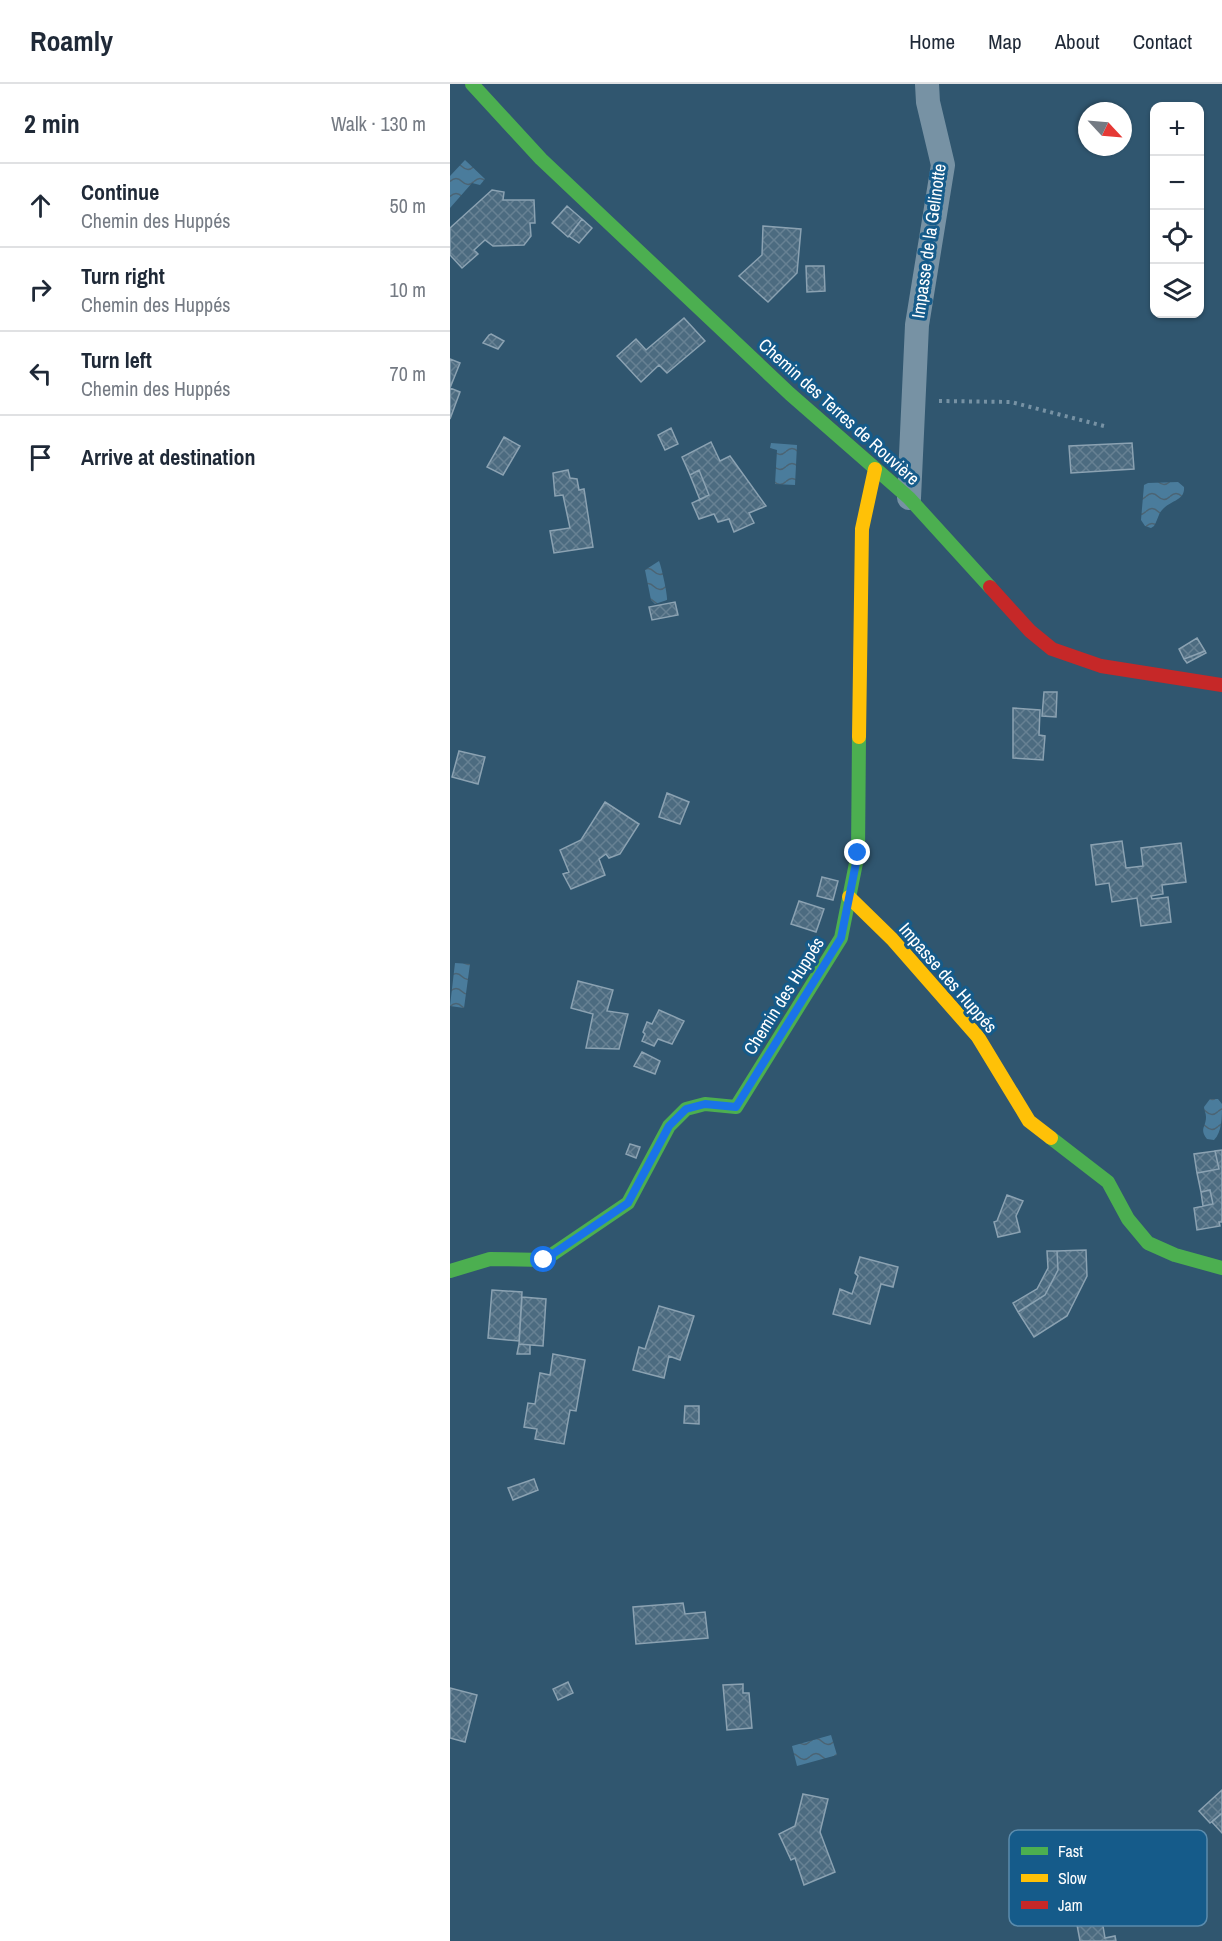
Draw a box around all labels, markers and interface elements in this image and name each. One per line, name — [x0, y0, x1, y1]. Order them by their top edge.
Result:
text: Roamly — [30, 22, 113, 60]
text: Home — [909, 27, 955, 56]
text: Map — [988, 27, 1022, 56]
text: About — [1055, 27, 1100, 56]
text: Contact — [1133, 27, 1192, 56]
north arrow — [1078, 102, 1132, 156]
map controls — [1150, 102, 1204, 318]
button: + — [1150, 102, 1204, 156]
text: 2 min — [24, 106, 80, 141]
text: Walk · 130 m — [331, 110, 426, 137]
button: − — [1150, 156, 1204, 210]
street label: Impasse de la Gelinotte — [905, 162, 952, 320]
text: Continue — [81, 177, 159, 207]
icon: ahead — [24, 189, 57, 222]
text: 50 m — [390, 192, 426, 219]
text: Chemin des Huppés — [81, 207, 231, 234]
button: locate — [1150, 210, 1204, 264]
text: Turn right — [81, 261, 165, 291]
button: layers — [1150, 264, 1204, 318]
icon: right — [24, 273, 57, 306]
text: 10 m — [390, 276, 426, 303]
text: Chemin des Huppés — [81, 291, 231, 318]
street label: Chemin des Terres de Rouvière — [753, 332, 925, 491]
text: Turn left — [81, 345, 152, 375]
icon: left — [24, 357, 57, 390]
text: 70 m — [390, 360, 426, 387]
text: Chemin des Huppés — [81, 375, 231, 402]
icon: arrive — [24, 441, 57, 474]
text: Arrive at destination — [81, 442, 255, 472]
route end — [844, 839, 870, 865]
street label: Impasse des Huppés — [893, 917, 1003, 1038]
street label: Chemin des Huppés — [737, 932, 830, 1059]
route start — [530, 1246, 556, 1272]
legend — [1009, 1830, 1207, 1926]
text: Fast — [1058, 1840, 1083, 1862]
text: Slow — [1058, 1867, 1087, 1889]
text: Jam — [1058, 1894, 1083, 1916]

